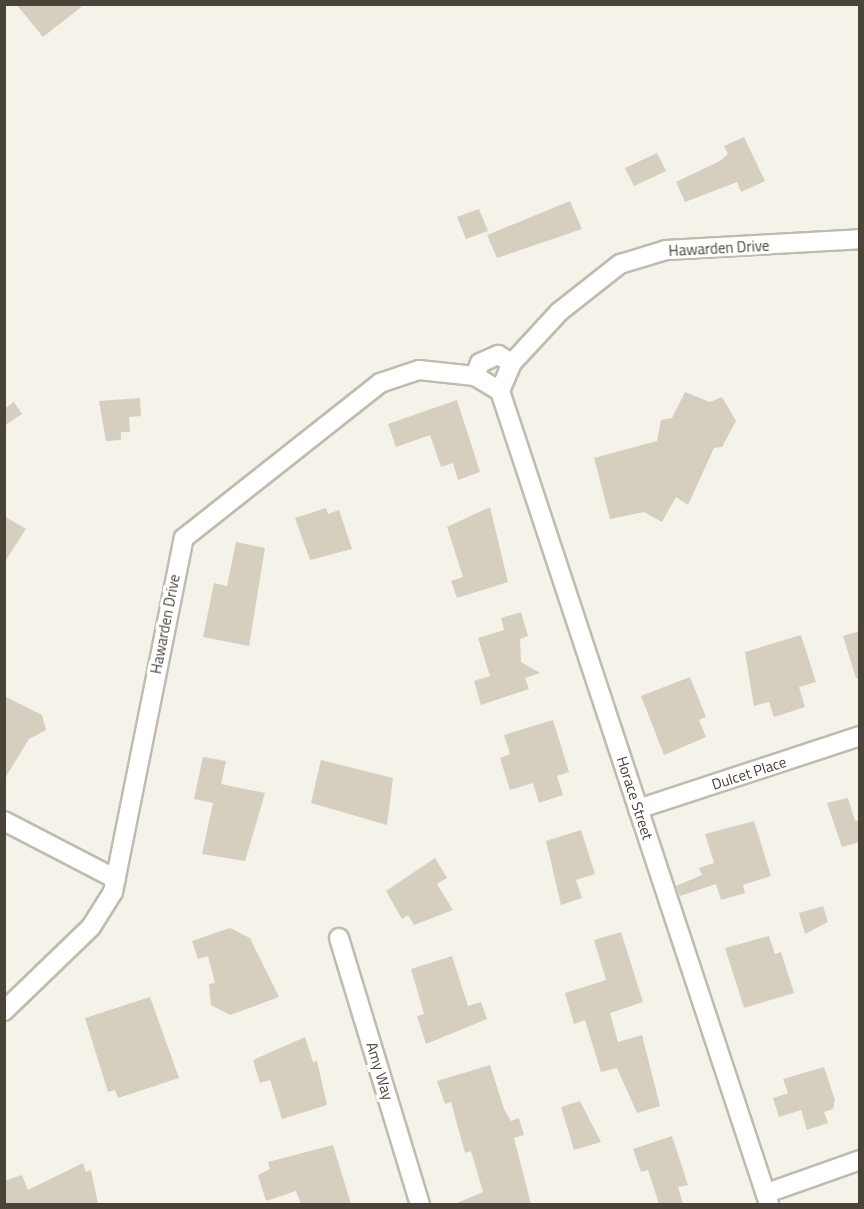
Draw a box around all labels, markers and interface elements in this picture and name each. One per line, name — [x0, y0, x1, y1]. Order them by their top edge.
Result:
street label: Hawarden Drive — [668, 236, 770, 260]
street label: Hawarden Drive — [147, 573, 183, 675]
street label: Dulcet Place — [709, 752, 789, 794]
street label: Horace Street — [613, 754, 657, 842]
street label: Amy Way — [363, 1040, 397, 1102]

